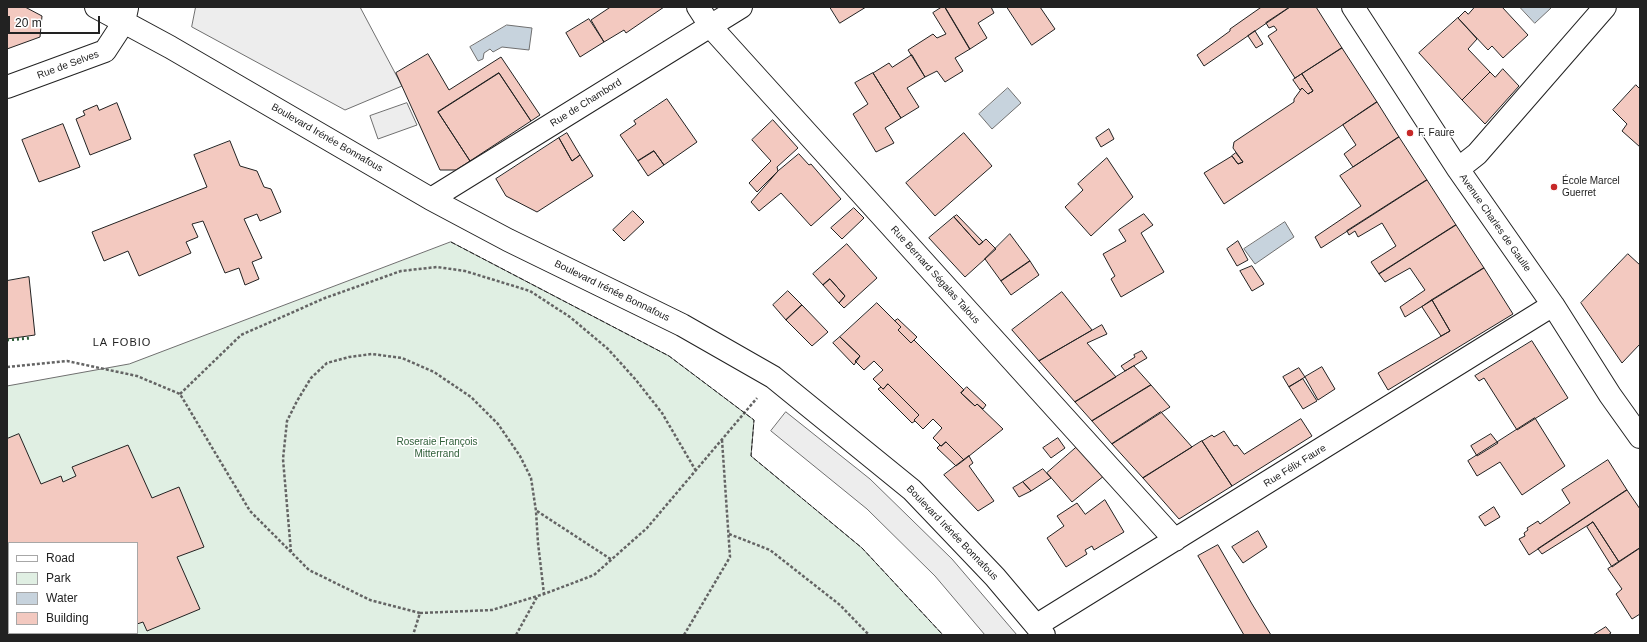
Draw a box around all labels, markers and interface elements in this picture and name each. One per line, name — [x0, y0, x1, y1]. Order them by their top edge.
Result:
scale bar — [10, 8, 102, 34]
text: 20 m — [15, 16, 42, 30]
street label: Rue de Selves — [35, 48, 101, 82]
street label: Rue de Chambord — [548, 76, 624, 130]
street label: Boulevard Irénée Bonnafous — [269, 101, 385, 175]
place label: F. Faure — [1418, 127, 1455, 139]
marker: F. Faure — [1405, 128, 1415, 138]
street label: Avenue Charles de Gaulle — [1457, 172, 1533, 274]
place label: École Marcel Guerret — [1562, 175, 1620, 198]
marker: École Marcel Guerret — [1549, 182, 1559, 192]
street label: Rue Bernard Ségalas Talous — [888, 224, 982, 326]
street label: Boulevard Irénée Bonnafous — [552, 258, 672, 324]
district label: LA FOBIO — [93, 336, 151, 350]
park label: Roseraie François Mitterrand — [396, 436, 478, 460]
street label: Rue Félix Faure — [1262, 442, 1328, 490]
street label: Boulevard Irénée Bonnafous — [904, 483, 1000, 583]
legend — [8, 542, 138, 634]
text: Road — [46, 551, 75, 565]
text: Park — [46, 571, 71, 585]
text: Water — [46, 591, 78, 605]
text: Building — [46, 611, 89, 625]

